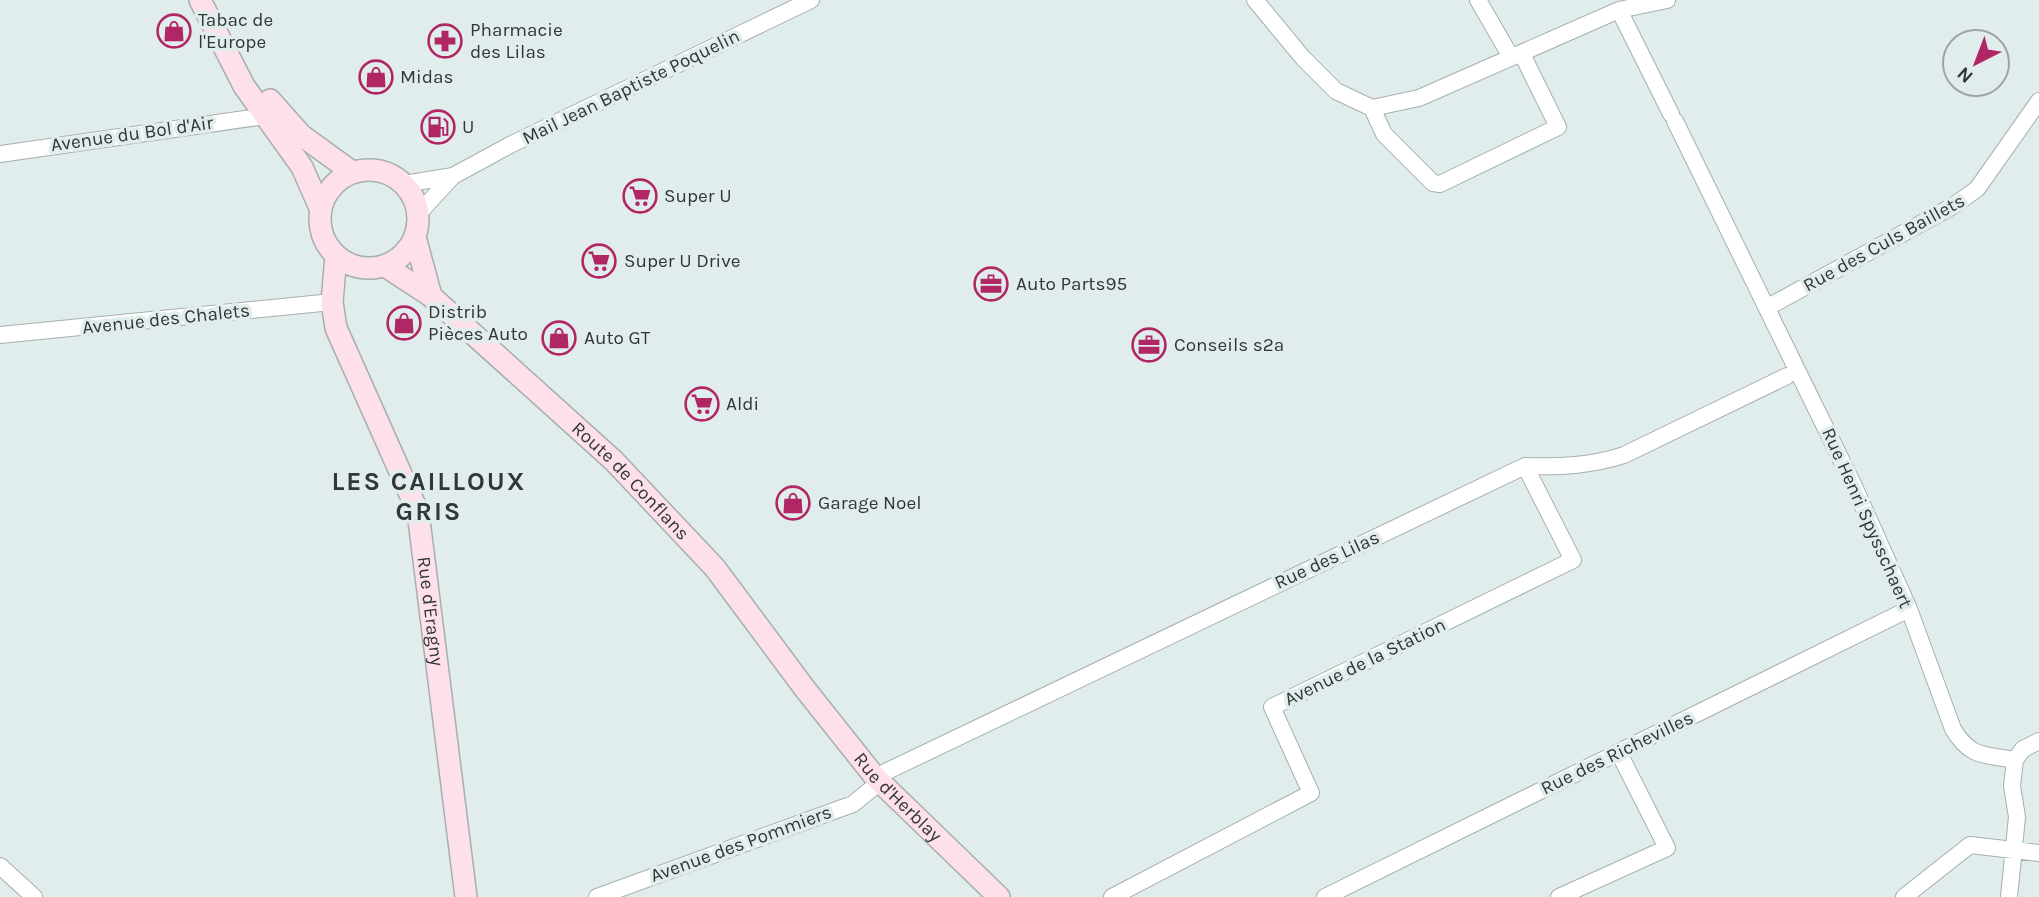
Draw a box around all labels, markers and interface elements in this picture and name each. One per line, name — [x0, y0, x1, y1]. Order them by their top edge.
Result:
place label: Tabac de l'Europe — [198, 9, 273, 53]
shop icon: Tabac de l'Europe — [155, 12, 193, 50]
place label: Pharmacie des Lilas — [470, 19, 563, 63]
pharmacy icon: Pharmacie des Lilas — [426, 22, 464, 60]
street label: Mail Jean Baptiste Poquelin — [519, 25, 743, 149]
north arrow — [1941, 28, 2011, 98]
shop icon: Midas — [357, 58, 395, 96]
text: N — [1953, 62, 1978, 88]
place label: Midas — [400, 66, 453, 88]
fuel station icon: U — [419, 108, 457, 146]
street label: Avenue du Bol d'Air — [49, 112, 215, 156]
place label: U — [462, 116, 474, 138]
supermarket icon: Super U — [621, 177, 659, 215]
place label: Super U — [664, 185, 732, 207]
street label: Rue des Culs Baillets — [1799, 189, 1969, 297]
supermarket icon: Super U Drive — [580, 242, 618, 280]
place label: Super U Drive — [624, 250, 741, 272]
office icon: Auto Parts95 — [972, 265, 1010, 303]
place label: Auto Parts95 — [1016, 273, 1127, 295]
street label: Avenue des Chalets — [81, 299, 251, 339]
place label: Distrib Pièces Auto — [428, 301, 528, 345]
shop icon: Distrib Pièces Auto — [385, 304, 423, 342]
shop icon: Auto GT — [540, 319, 578, 357]
office icon: Conseils s2a — [1130, 326, 1168, 364]
place label: Auto GT — [584, 327, 651, 349]
place label: Conseils s2a — [1174, 334, 1284, 356]
supermarket icon: Aldi — [683, 385, 721, 423]
place label: Aldi — [726, 393, 759, 415]
street label: Route de Conflans — [567, 417, 694, 545]
street label: Rue Henri Spysschaert — [1817, 424, 1917, 612]
district label: LES CAILLOUX GRIS — [331, 466, 527, 527]
shop icon: Garage Noel — [774, 484, 812, 522]
place label: Garage Noel — [818, 492, 921, 514]
street label: Rue des Lilas — [1271, 526, 1383, 594]
street label: Rue d'Eragny — [413, 555, 448, 668]
street label: Avenue de la Station — [1281, 613, 1449, 711]
street label: Rue des Richevilles — [1537, 707, 1697, 799]
street label: Rue d'Herblay — [849, 748, 946, 847]
street label: Avenue des Pommiers — [647, 801, 835, 887]

